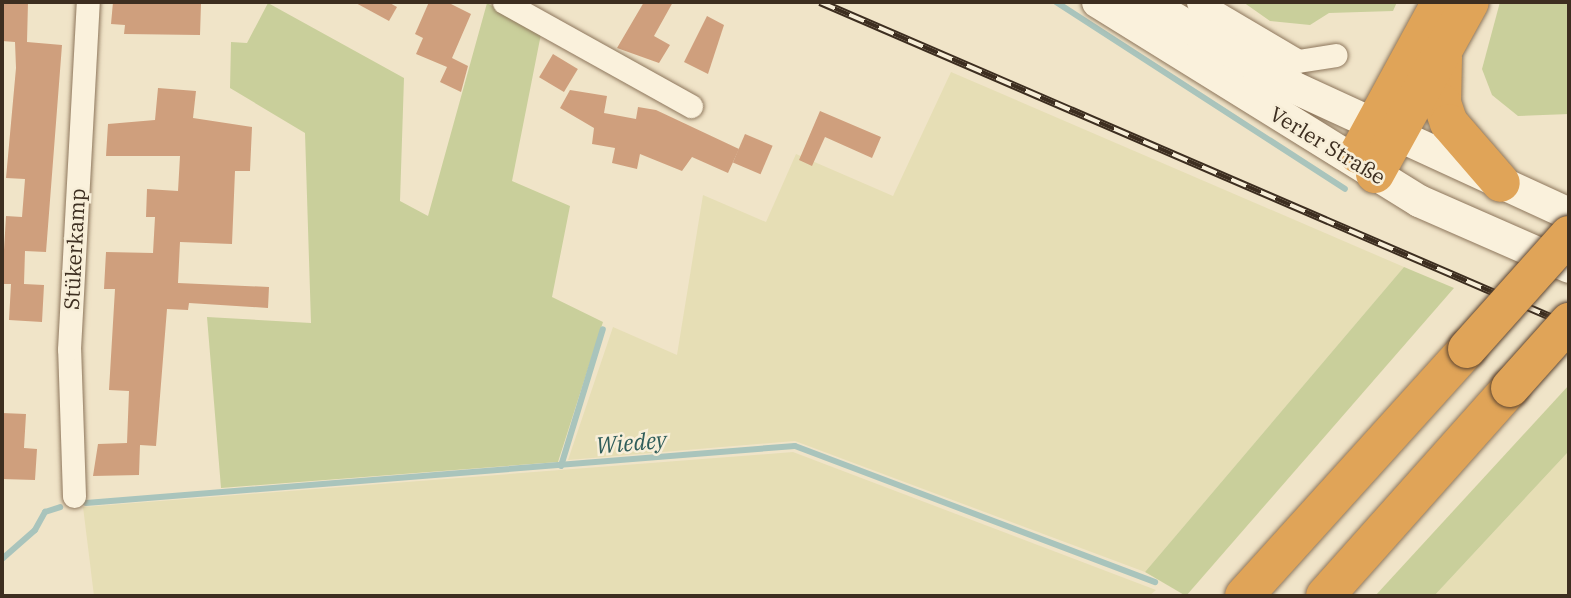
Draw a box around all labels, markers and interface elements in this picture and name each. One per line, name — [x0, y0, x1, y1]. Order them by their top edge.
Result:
street label: Verler Straße — [1266, 101, 1390, 189]
street label: Stükerkamp — [58, 187, 90, 311]
water label: Wiedey — [595, 425, 667, 459]

